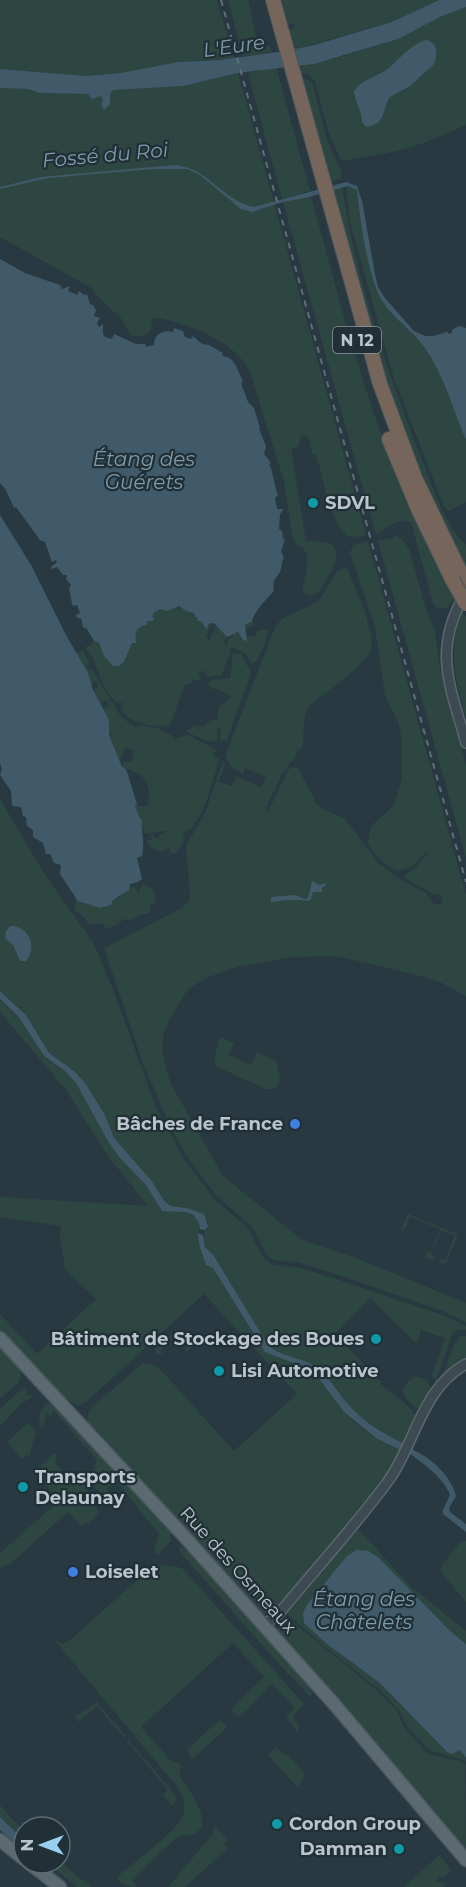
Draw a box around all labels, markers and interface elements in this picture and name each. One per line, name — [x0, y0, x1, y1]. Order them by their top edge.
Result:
water label: L'Eure — [201, 30, 267, 62]
water label: Fossé du Roi — [41, 137, 170, 172]
road number: N 12 — [333, 327, 381, 353]
water label: Étang des Guérets — [93, 447, 195, 494]
place label: SDVL — [325, 492, 375, 514]
marker: SDVL — [306, 496, 320, 510]
place label: Bâches de France — [116, 1113, 283, 1135]
marker: Bâches de France — [288, 1117, 302, 1131]
place label: Bâtiment de Stockage des Boues — [51, 1328, 364, 1350]
marker: Bâtiment de Stockage des Boues — [369, 1332, 383, 1346]
place label: Lisi Automotive — [231, 1360, 379, 1382]
marker: Lisi Automotive — [212, 1364, 226, 1378]
place label: Transports Delaunay — [35, 1466, 136, 1509]
marker: Transports Delaunay — [16, 1480, 30, 1494]
street label: Rue des Osmeaux — [175, 1502, 301, 1638]
place label: Loiselet — [85, 1561, 159, 1583]
marker: Loiselet — [66, 1565, 80, 1579]
water label: Étang des Châtelets — [313, 1587, 415, 1634]
place label: Cordon Group — [289, 1813, 421, 1835]
north arrow — [12, 1815, 72, 1875]
marker: Cordon Group — [270, 1817, 284, 1831]
place label: Damman — [300, 1838, 387, 1860]
text: N — [18, 1839, 37, 1851]
marker: Damman — [392, 1842, 406, 1856]

